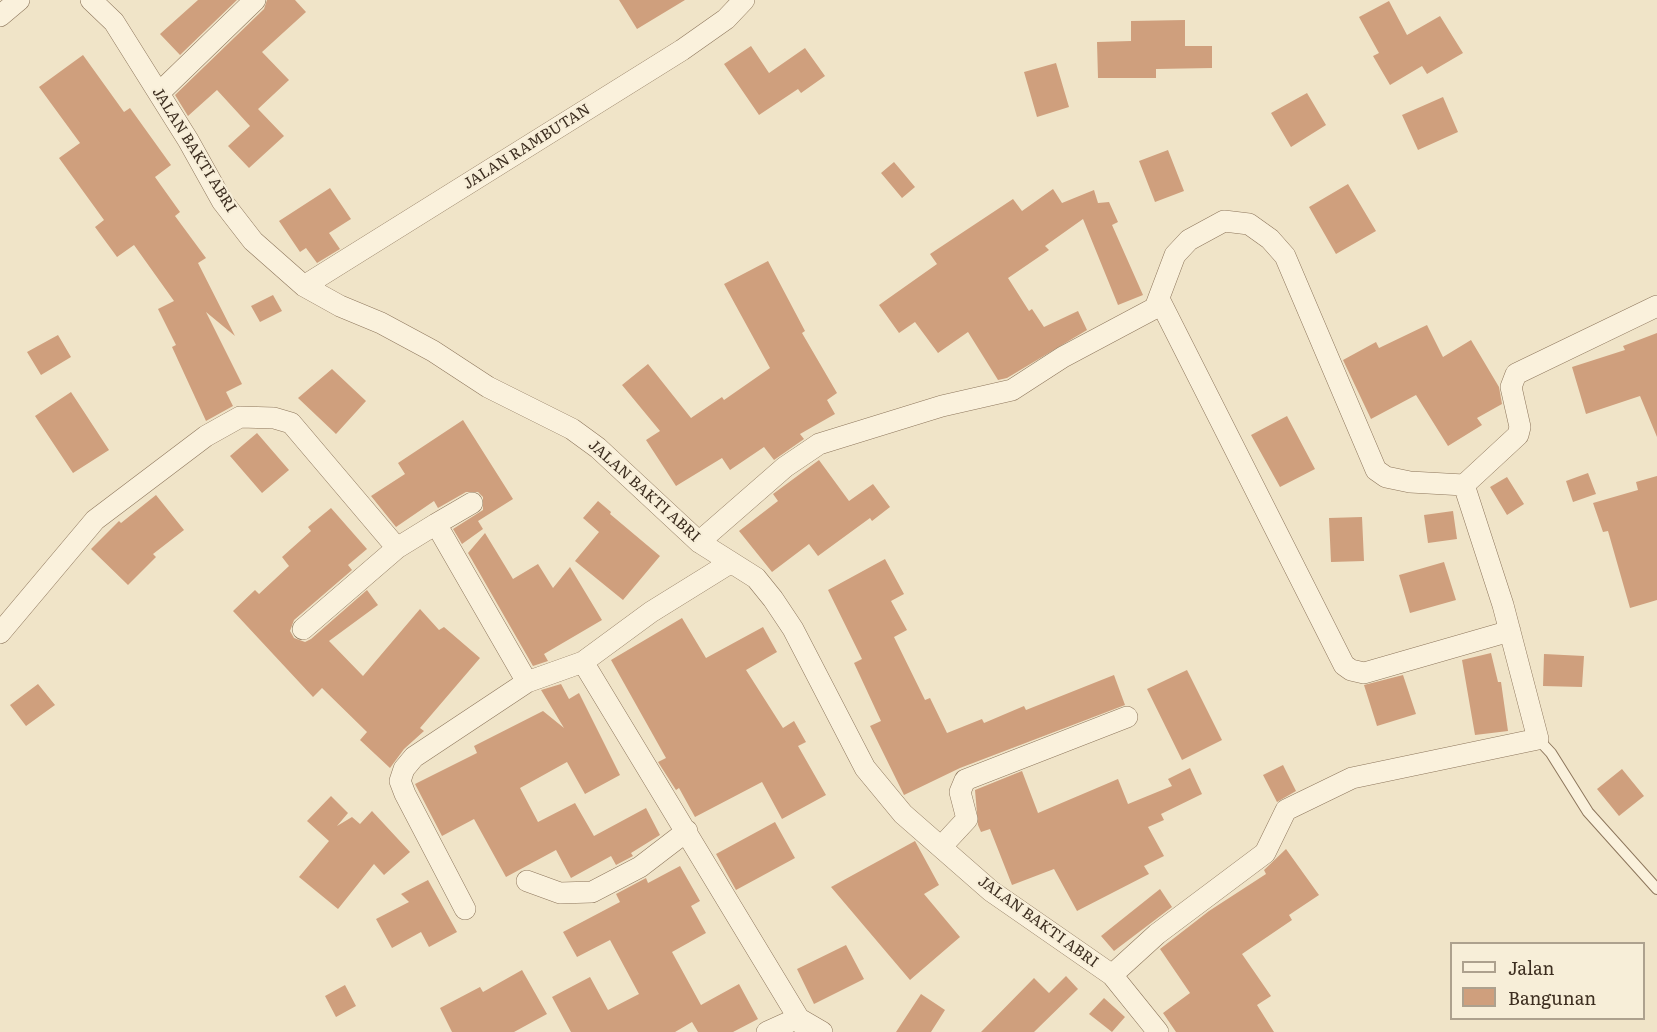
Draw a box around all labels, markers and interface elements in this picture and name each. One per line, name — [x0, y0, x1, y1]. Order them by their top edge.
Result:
street label: JALAN BAKTI ABRI — [148, 84, 240, 216]
street label: JALAN RAMBUTAN — [460, 101, 594, 193]
street label: JALAN BAKTI ABRI — [584, 436, 704, 546]
street label: JALAN BAKTI ABRI — [974, 872, 1102, 972]
legend — [1450, 942, 1645, 1020]
text: Jalan — [1508, 954, 1554, 981]
text: Bangunan — [1508, 984, 1596, 1011]

